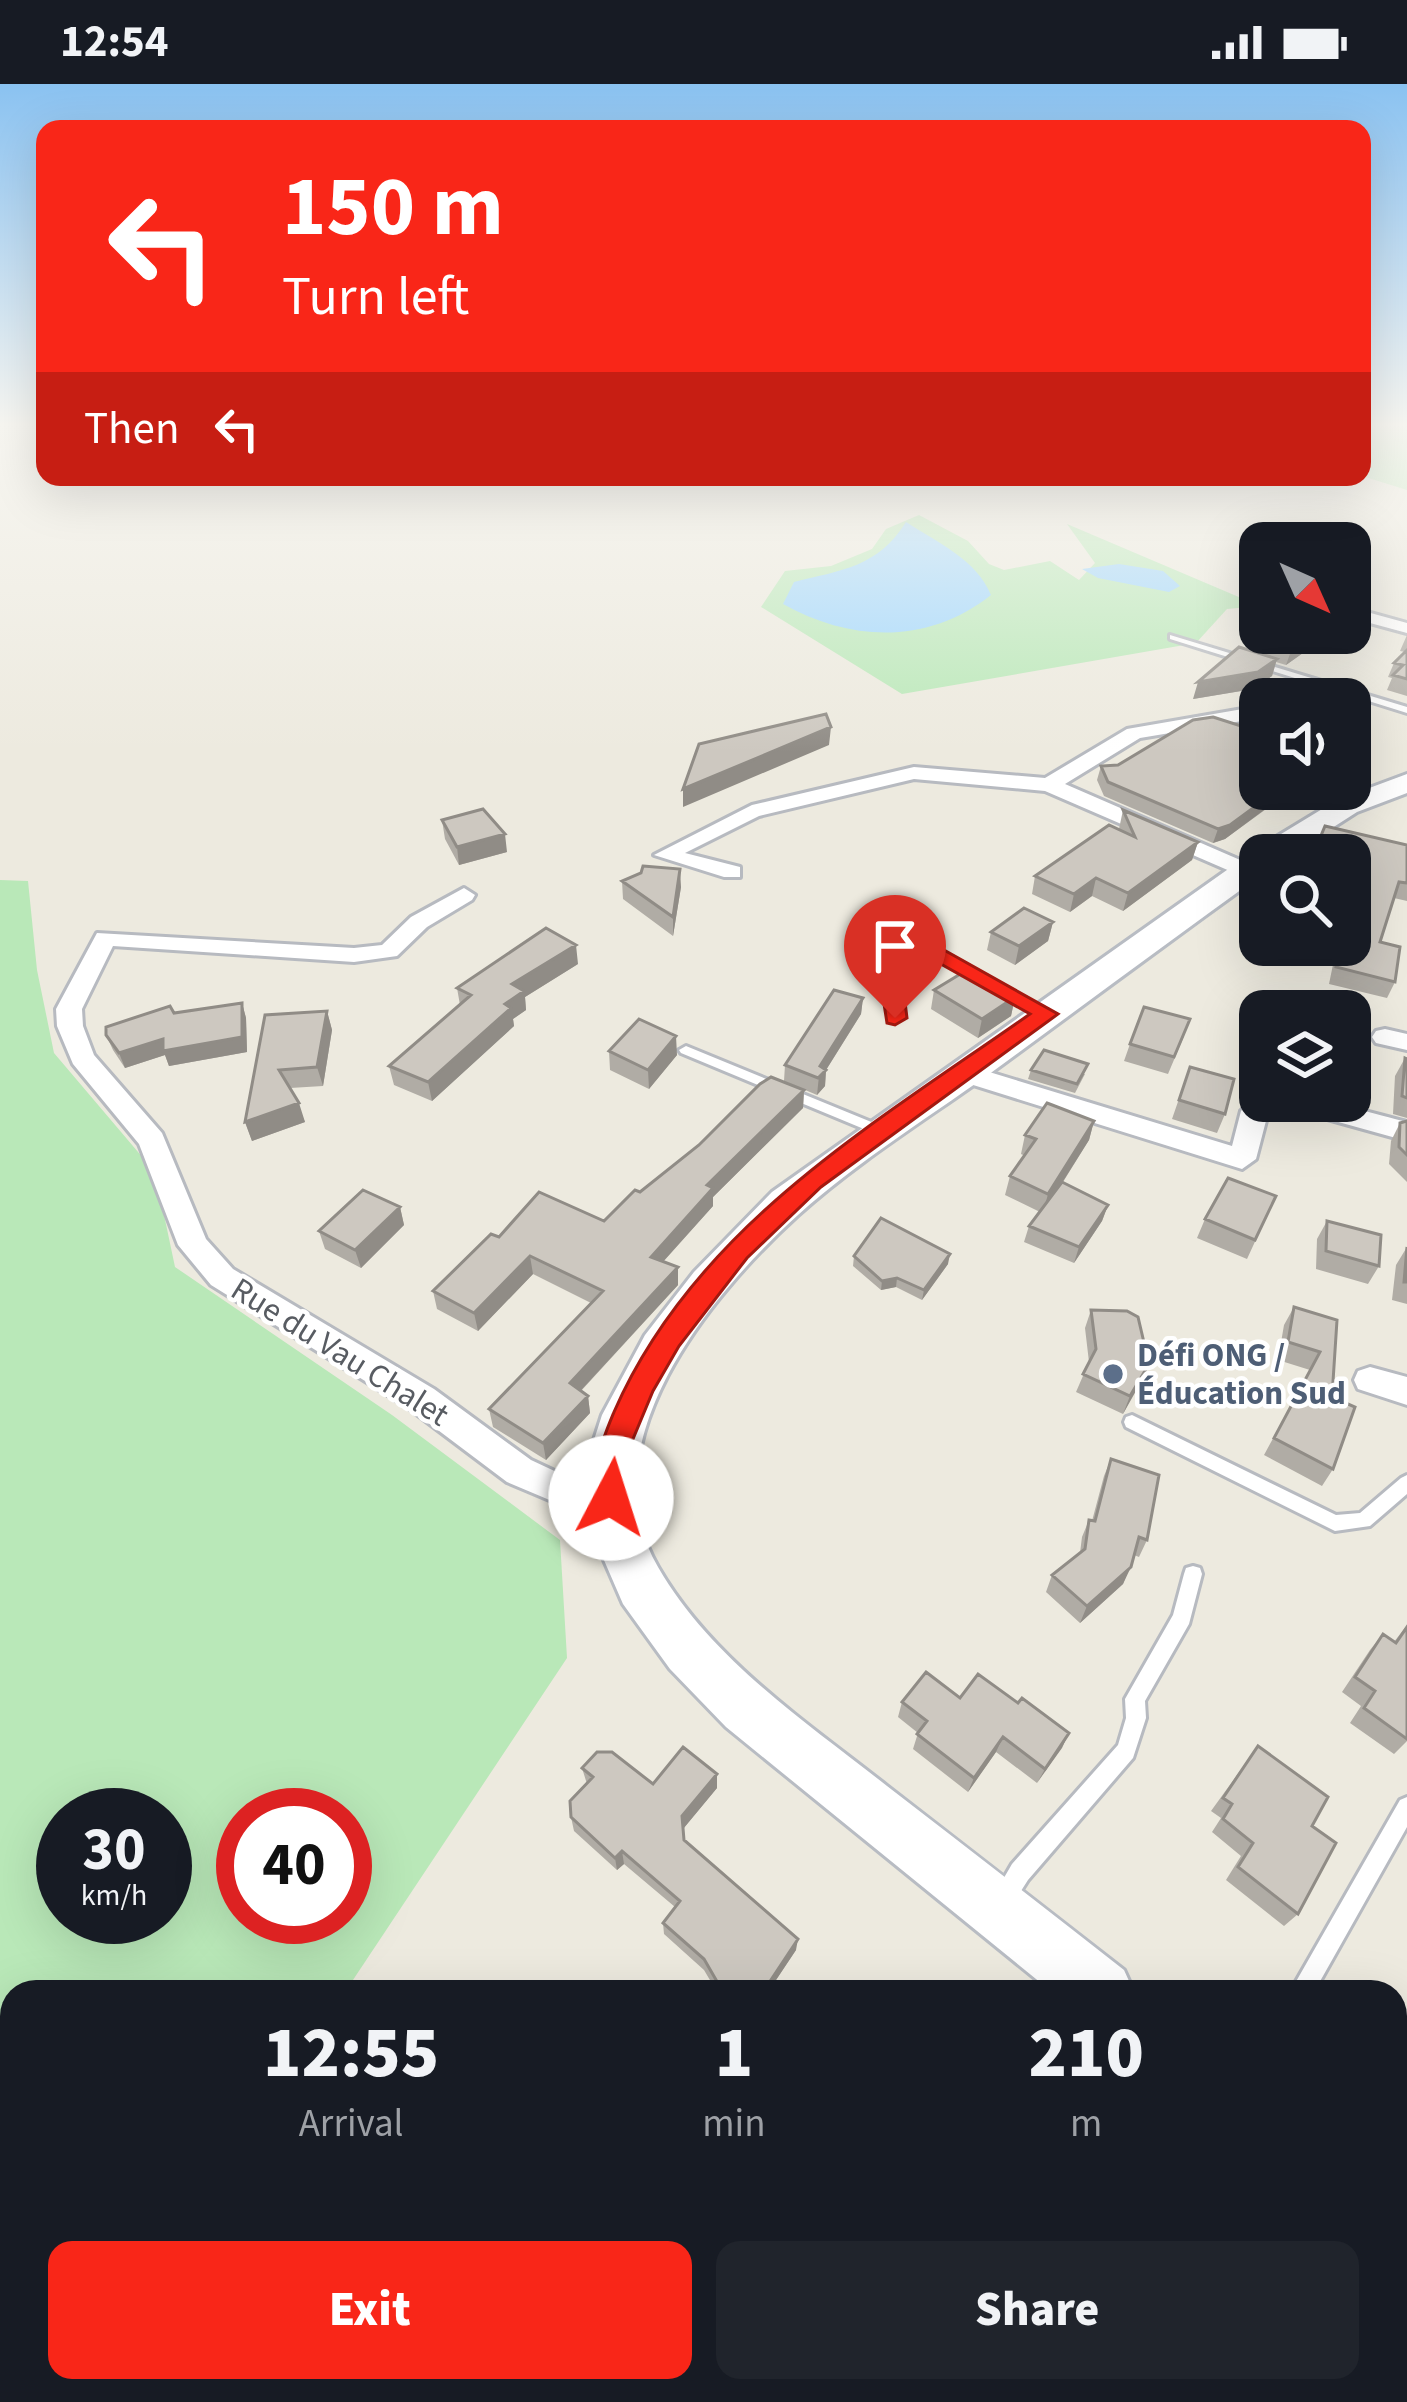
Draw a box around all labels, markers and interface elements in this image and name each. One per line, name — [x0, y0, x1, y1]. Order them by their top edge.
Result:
text: 12:54 — [60, 10, 169, 74]
text: 150 m — [282, 148, 504, 268]
icon: left — [84, 168, 240, 324]
text: Turn left — [282, 259, 469, 336]
icon: left — [204, 396, 270, 462]
text: Then — [84, 397, 180, 461]
north arrow — [1239, 522, 1371, 654]
map controls — [1239, 522, 1371, 1122]
button: sound — [1239, 678, 1371, 810]
button: search — [1239, 834, 1371, 966]
pin — [844, 895, 946, 1018]
icon: arrive — [862, 913, 928, 979]
button: layers — [1239, 990, 1371, 1122]
street label: Rue du Vau Chalet — [222, 1266, 458, 1438]
place label: Défi ONG / Éducation Sud — [1137, 1332, 1346, 1417]
marker: Défi ONG / Éducation Sud — [1100, 1361, 1126, 1387]
position arrow — [548, 1435, 674, 1561]
speed limit sign: 40 — [216, 1788, 372, 1944]
text: 30 — [82, 1808, 146, 1893]
text: km/h — [81, 1874, 147, 1917]
text: 12:55 — [263, 2002, 439, 2105]
text: 1 — [715, 2002, 753, 2105]
text: 210 — [1029, 2002, 1144, 2105]
text: Arrival — [299, 2096, 404, 2152]
text: min — [702, 2096, 766, 2152]
text: m — [1070, 2096, 1102, 2152]
button: Exit — [48, 2241, 692, 2379]
button: Share — [716, 2241, 1359, 2379]

